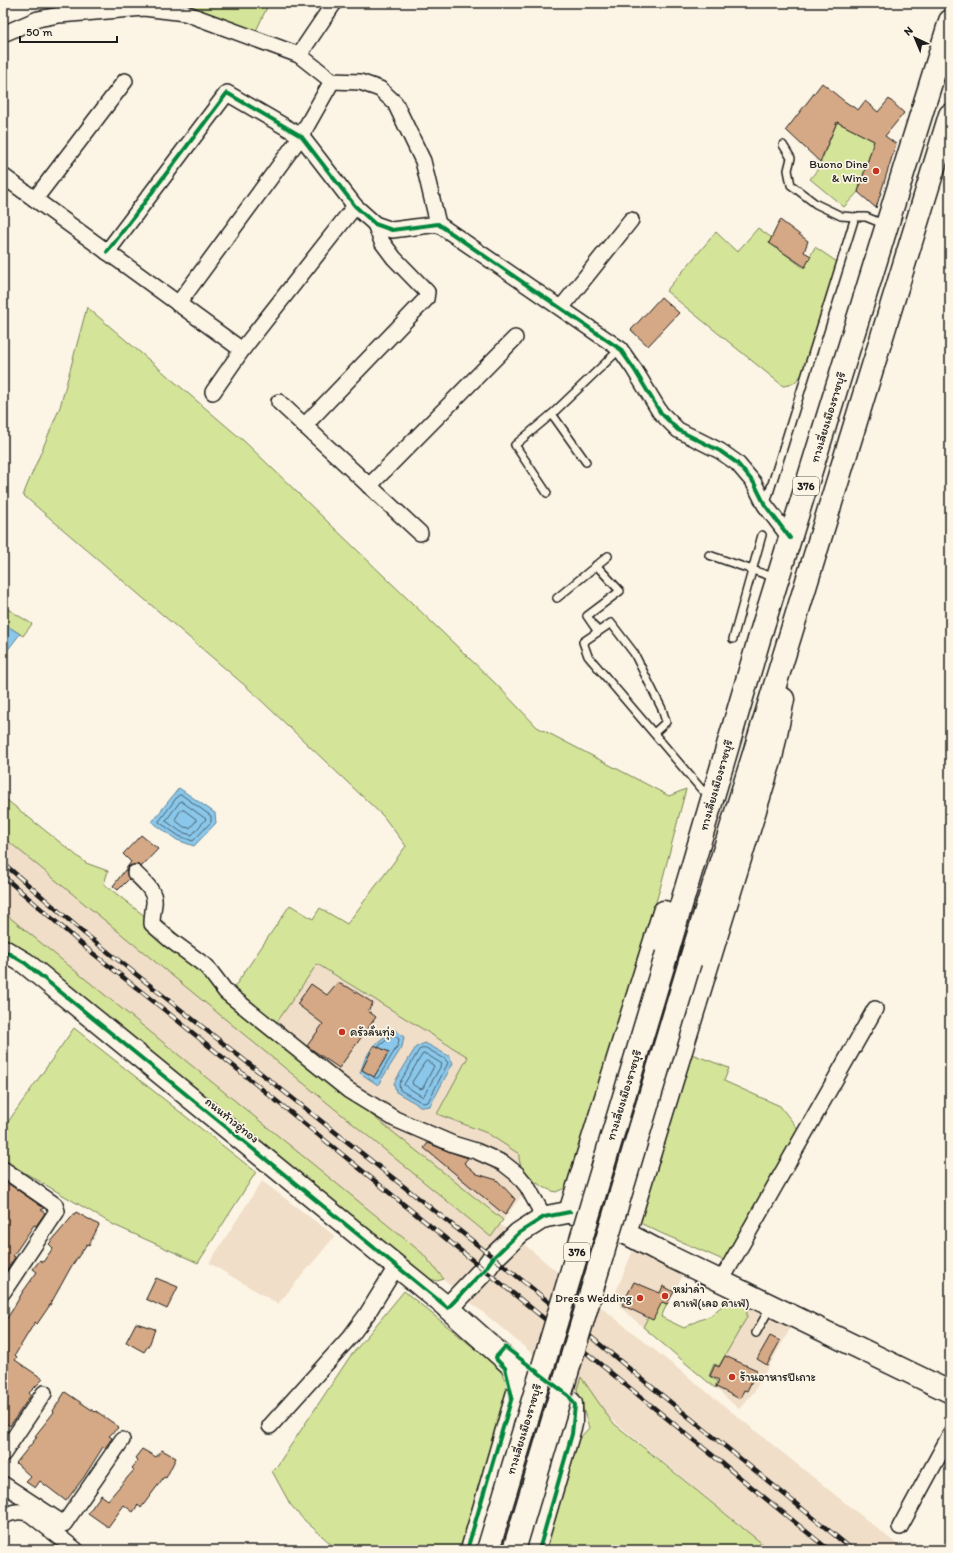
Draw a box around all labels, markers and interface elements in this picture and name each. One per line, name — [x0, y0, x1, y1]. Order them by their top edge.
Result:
scale bar — [20, 18, 117, 44]
north arrow — [895, 18, 935, 58]
text: N — [901, 24, 916, 38]
text: 50 m — [26, 25, 52, 39]
place label: Buono Dine & Wine — [809, 157, 868, 185]
marker: Buono Dine & Wine — [871, 166, 881, 176]
street label: ทางเลี่ยงเมืองราชบุรี — [807, 370, 850, 465]
road number: 376 — [793, 477, 819, 495]
street label: ทางเลี่ยงเมืองราชบุรี — [696, 737, 738, 833]
place label: ครัวลั่นทุ่ง — [350, 1025, 395, 1041]
marker: ครัวลั่นทุ่ง — [337, 1027, 347, 1037]
street label: ทางเลี่ยงเมืองราชบุรี — [603, 1048, 646, 1143]
street label: ถนนท้าวอู่ทอง — [202, 1094, 262, 1147]
road number: 376 — [564, 1243, 590, 1261]
place label: หม่าล่า คาเฟ่(เลอ คาเฟ่) — [673, 1282, 750, 1310]
place label: Dress Wedding — [555, 1291, 633, 1305]
marker: หม่าล่า คาเฟ่(เลอ คาเฟ่) — [660, 1291, 670, 1301]
marker: Dress Wedding — [635, 1293, 645, 1303]
place label: ร้านอาหารปีเถาะ — [740, 1370, 816, 1384]
marker: ร้านอาหารปีเถาะ — [727, 1372, 737, 1382]
street label: ทางเลี่ยงเมืองราชบุรี — [503, 1382, 546, 1477]

